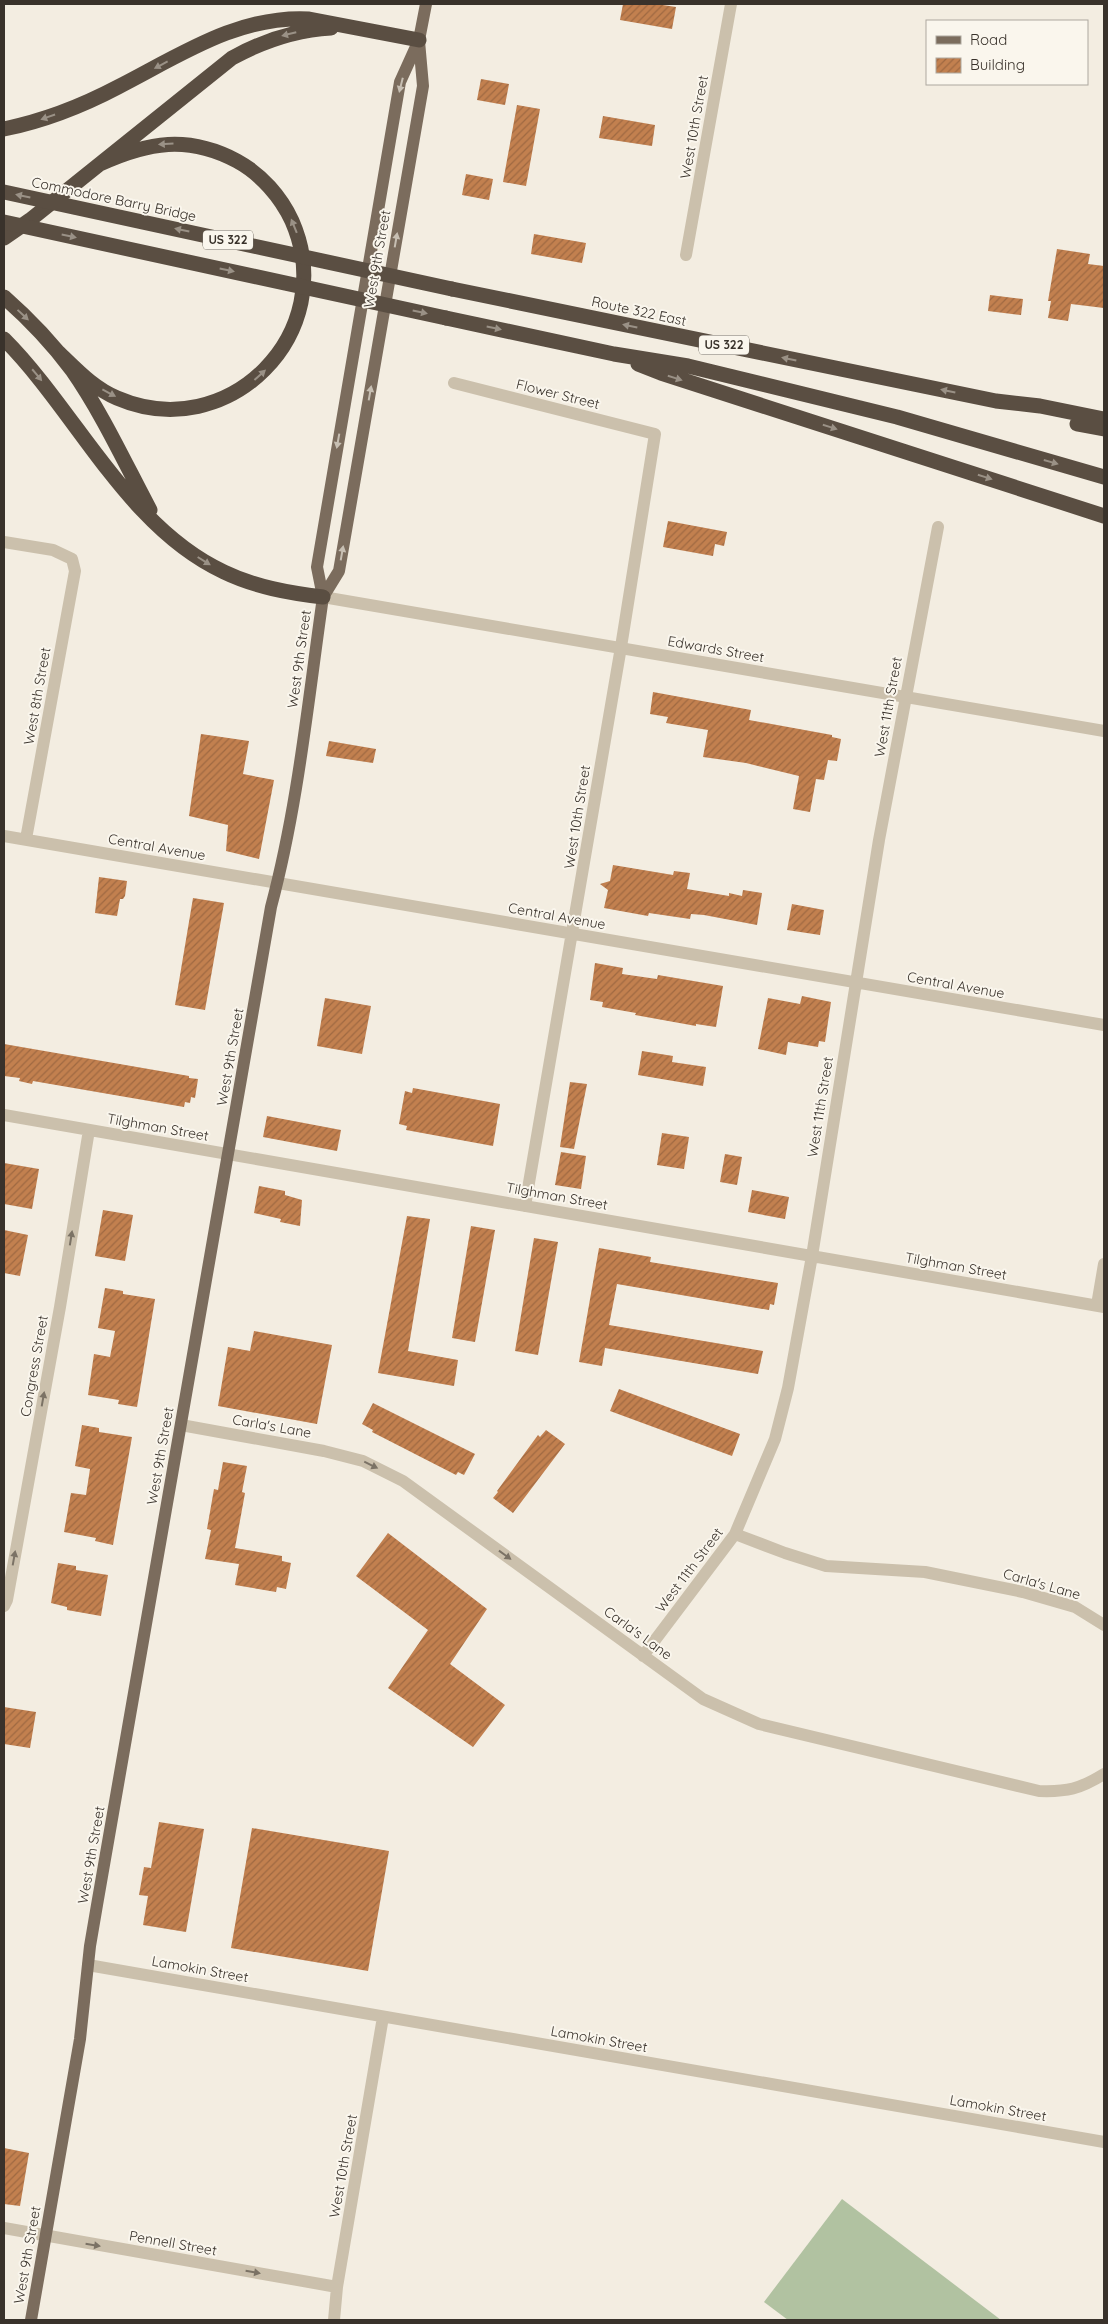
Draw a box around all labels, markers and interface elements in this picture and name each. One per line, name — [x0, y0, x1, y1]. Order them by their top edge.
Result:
legend — [926, 20, 1088, 85]
one-way arrow — [282, 30, 297, 38]
text: Road — [970, 30, 1007, 49]
text: Building — [970, 55, 1025, 74]
one-way arrow — [154, 61, 168, 69]
street label: West 10th Street — [676, 74, 712, 180]
one-way arrow — [396, 78, 404, 93]
one-way arrow — [40, 113, 55, 121]
one-way arrow — [157, 141, 173, 149]
street label: Commodore Barry Bridge — [30, 173, 198, 225]
one-way arrow — [15, 192, 30, 200]
street label: West 9th Street — [360, 208, 394, 309]
one-way arrow — [290, 218, 298, 233]
one-way arrow — [173, 226, 189, 234]
road number: US 322 — [203, 230, 253, 250]
one-way arrow — [61, 232, 76, 240]
one-way arrow — [392, 232, 400, 248]
one-way arrow — [220, 266, 235, 274]
street label: Route 322 East — [590, 292, 688, 330]
one-way arrow — [413, 308, 428, 316]
one-way arrow — [17, 309, 29, 321]
one-way arrow — [623, 322, 638, 330]
one-way arrow — [487, 324, 502, 332]
road number: US 322 — [699, 336, 749, 354]
one-way arrow — [781, 354, 797, 362]
one-way arrow — [31, 368, 42, 381]
one-way arrow — [253, 369, 266, 380]
street label: Flower Street — [514, 375, 602, 413]
one-way arrow — [668, 375, 683, 382]
one-way arrow — [366, 385, 374, 401]
one-way arrow — [940, 387, 956, 395]
one-way arrow — [102, 389, 115, 398]
one-way arrow — [823, 423, 838, 431]
one-way arrow — [334, 433, 342, 449]
one-way arrow — [1044, 458, 1059, 466]
one-way arrow — [978, 474, 993, 482]
one-way arrow — [339, 545, 347, 561]
one-way arrow — [197, 556, 210, 565]
street label: West 9th Street — [283, 609, 315, 709]
street label: Edwards Street — [666, 632, 766, 666]
street label: West 8th Street — [20, 646, 54, 746]
street label: West 11th Street — [870, 655, 906, 759]
street label: West 10th Street — [560, 764, 594, 870]
street label: Central Avenue — [107, 830, 207, 864]
street label: Central Avenue — [507, 899, 607, 933]
street label: Central Avenue — [906, 968, 1006, 1002]
street label: West 9th Street — [213, 1006, 247, 1107]
street label: West 11th Street — [803, 1055, 837, 1159]
street label: Tilghman Street — [106, 1109, 210, 1145]
street label: Tilghman Street — [505, 1178, 609, 1214]
one-way arrow — [68, 1230, 76, 1246]
street label: Tilghman Street — [904, 1248, 1008, 1284]
street label: Congress Street — [16, 1314, 52, 1418]
one-way arrow — [40, 1390, 48, 1406]
street label: West 9th Street — [143, 1405, 177, 1506]
street label: Carla's Lane — [231, 1410, 313, 1442]
one-way arrow — [364, 1461, 378, 1469]
street label: West 11th Street — [651, 1524, 727, 1616]
one-way arrow — [11, 1550, 19, 1566]
one-way arrow — [498, 1550, 511, 1561]
street label: Carla's Lane — [1001, 1564, 1083, 1604]
street label: Carla's Lane — [600, 1602, 676, 1664]
street label: West 9th Street — [74, 1804, 108, 1905]
street label: Lamokin Street — [150, 1952, 250, 1986]
street label: Lamokin Street — [549, 2022, 649, 2056]
street label: Lamokin Street — [948, 2091, 1048, 2125]
street label: West 10th Street — [325, 2113, 361, 2219]
street label: West 9th Street — [10, 2204, 44, 2305]
street label: Pennell Street — [128, 2226, 219, 2260]
one-way arrow — [86, 2241, 102, 2249]
one-way arrow — [246, 2269, 262, 2277]

